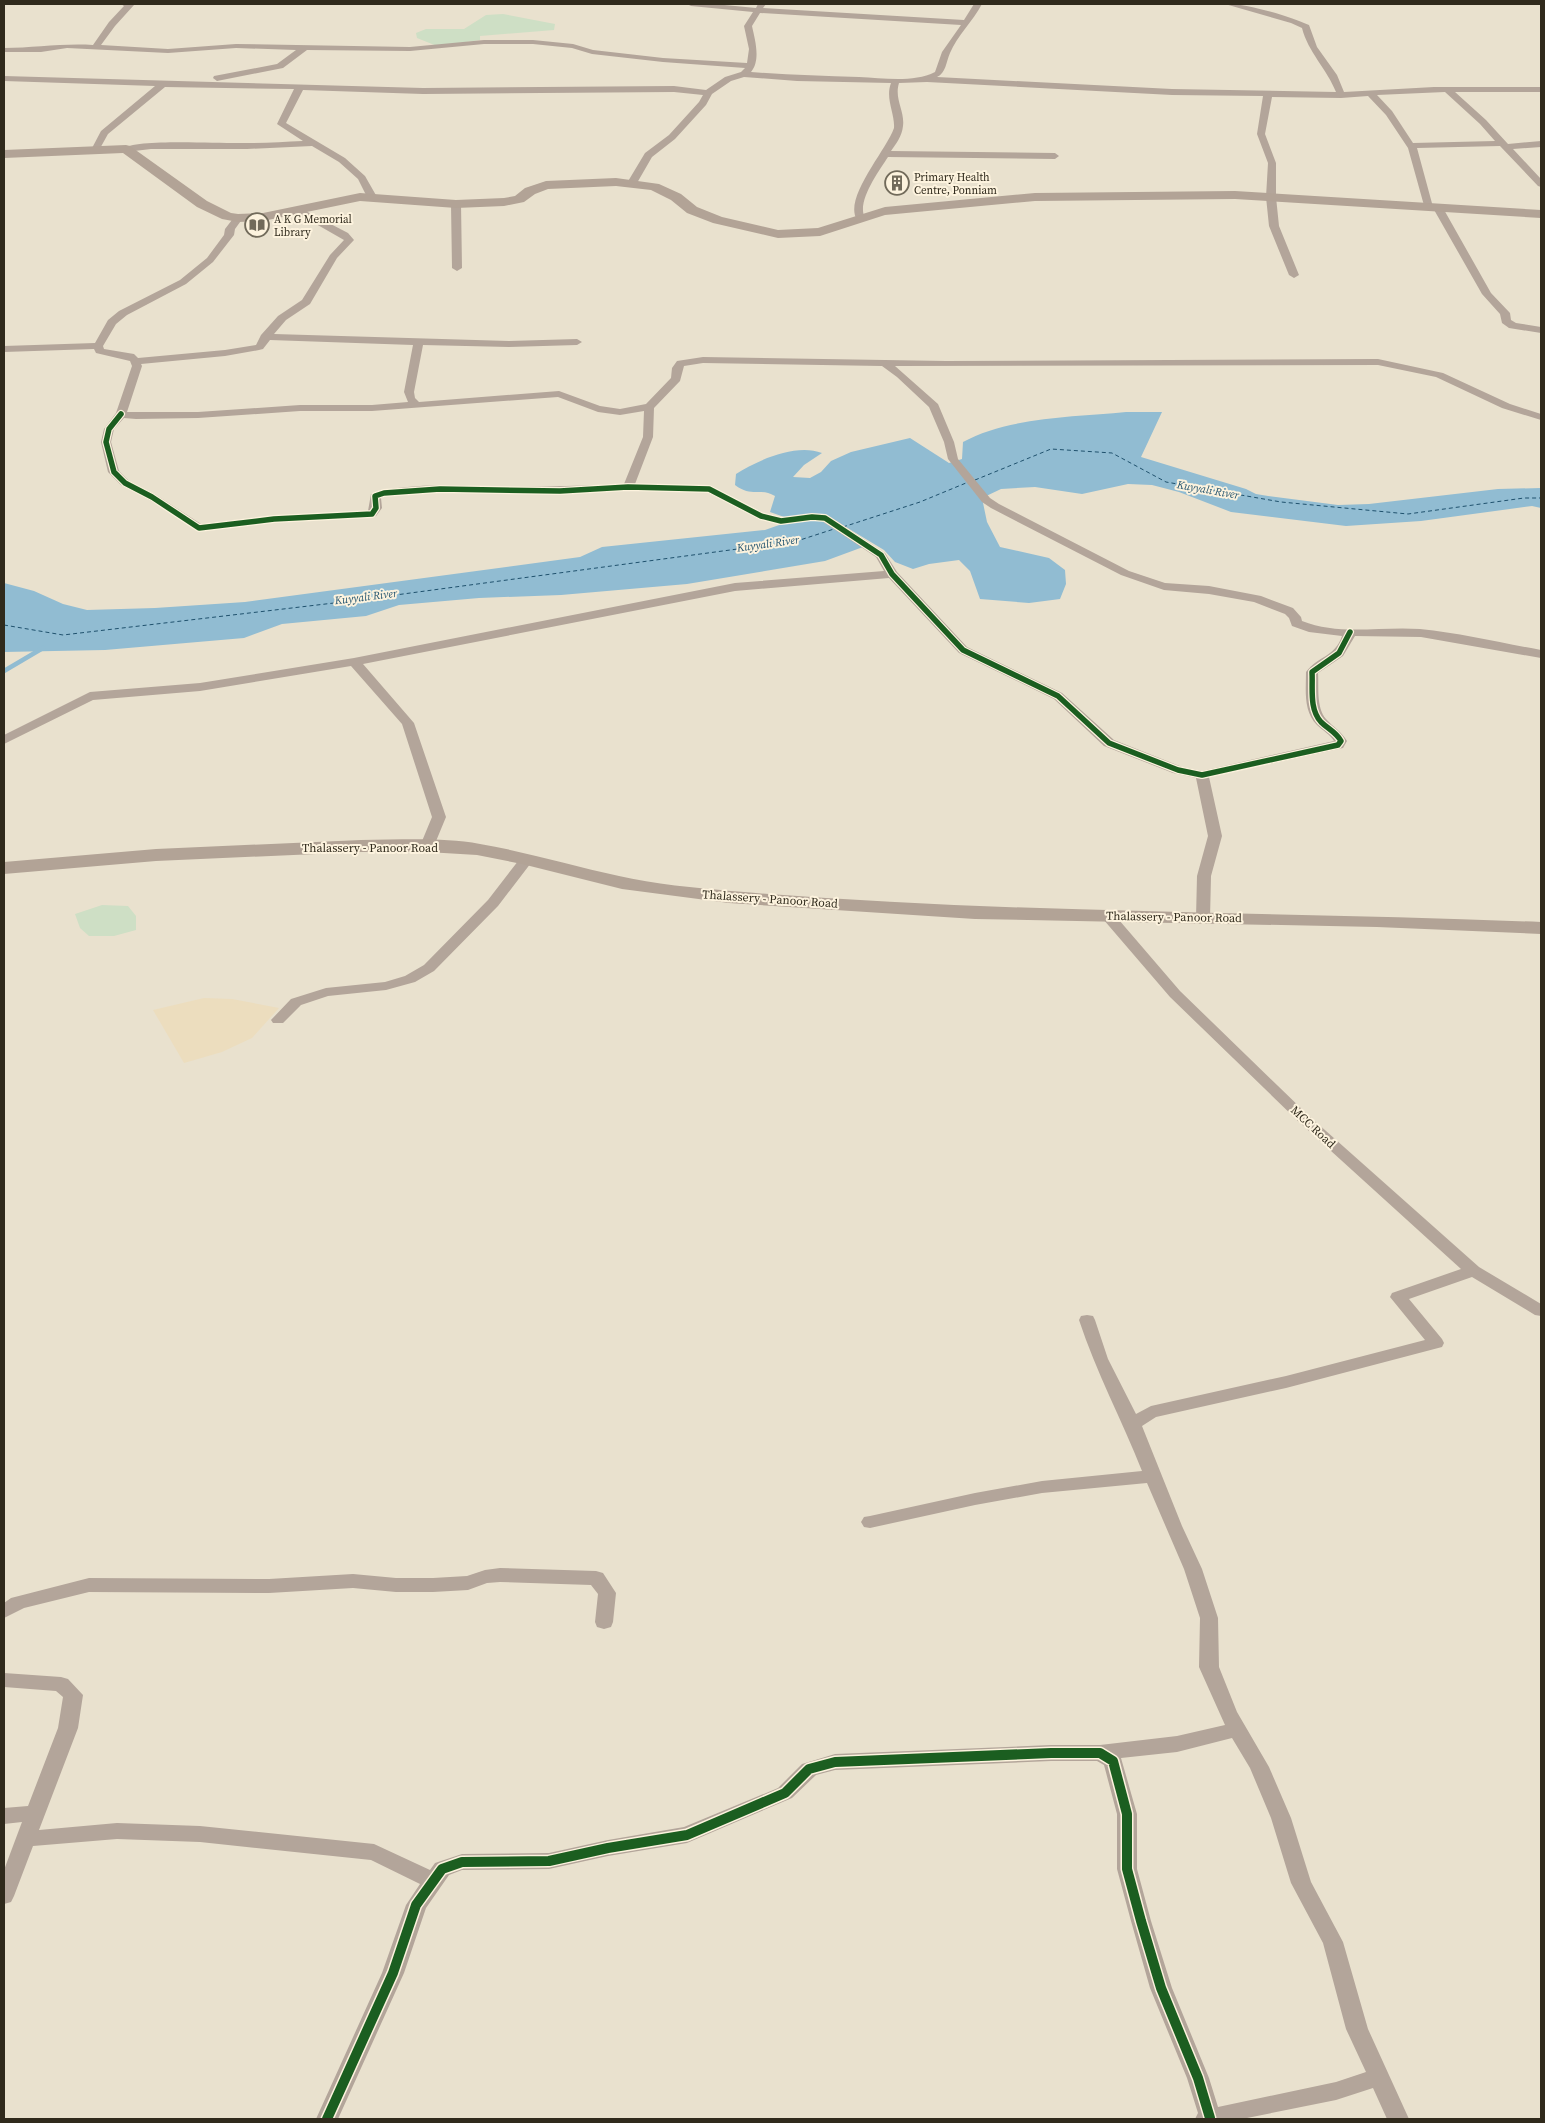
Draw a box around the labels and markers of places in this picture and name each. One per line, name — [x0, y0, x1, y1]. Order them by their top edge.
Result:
building icon: Primary Health Centre, Ponniam — [884, 170, 910, 196]
place label: Primary Health Centre, Ponniam — [914, 170, 997, 198]
library icon: A K G Memorial Library — [244, 212, 270, 238]
place label: A K G Memorial Library — [274, 212, 352, 240]

